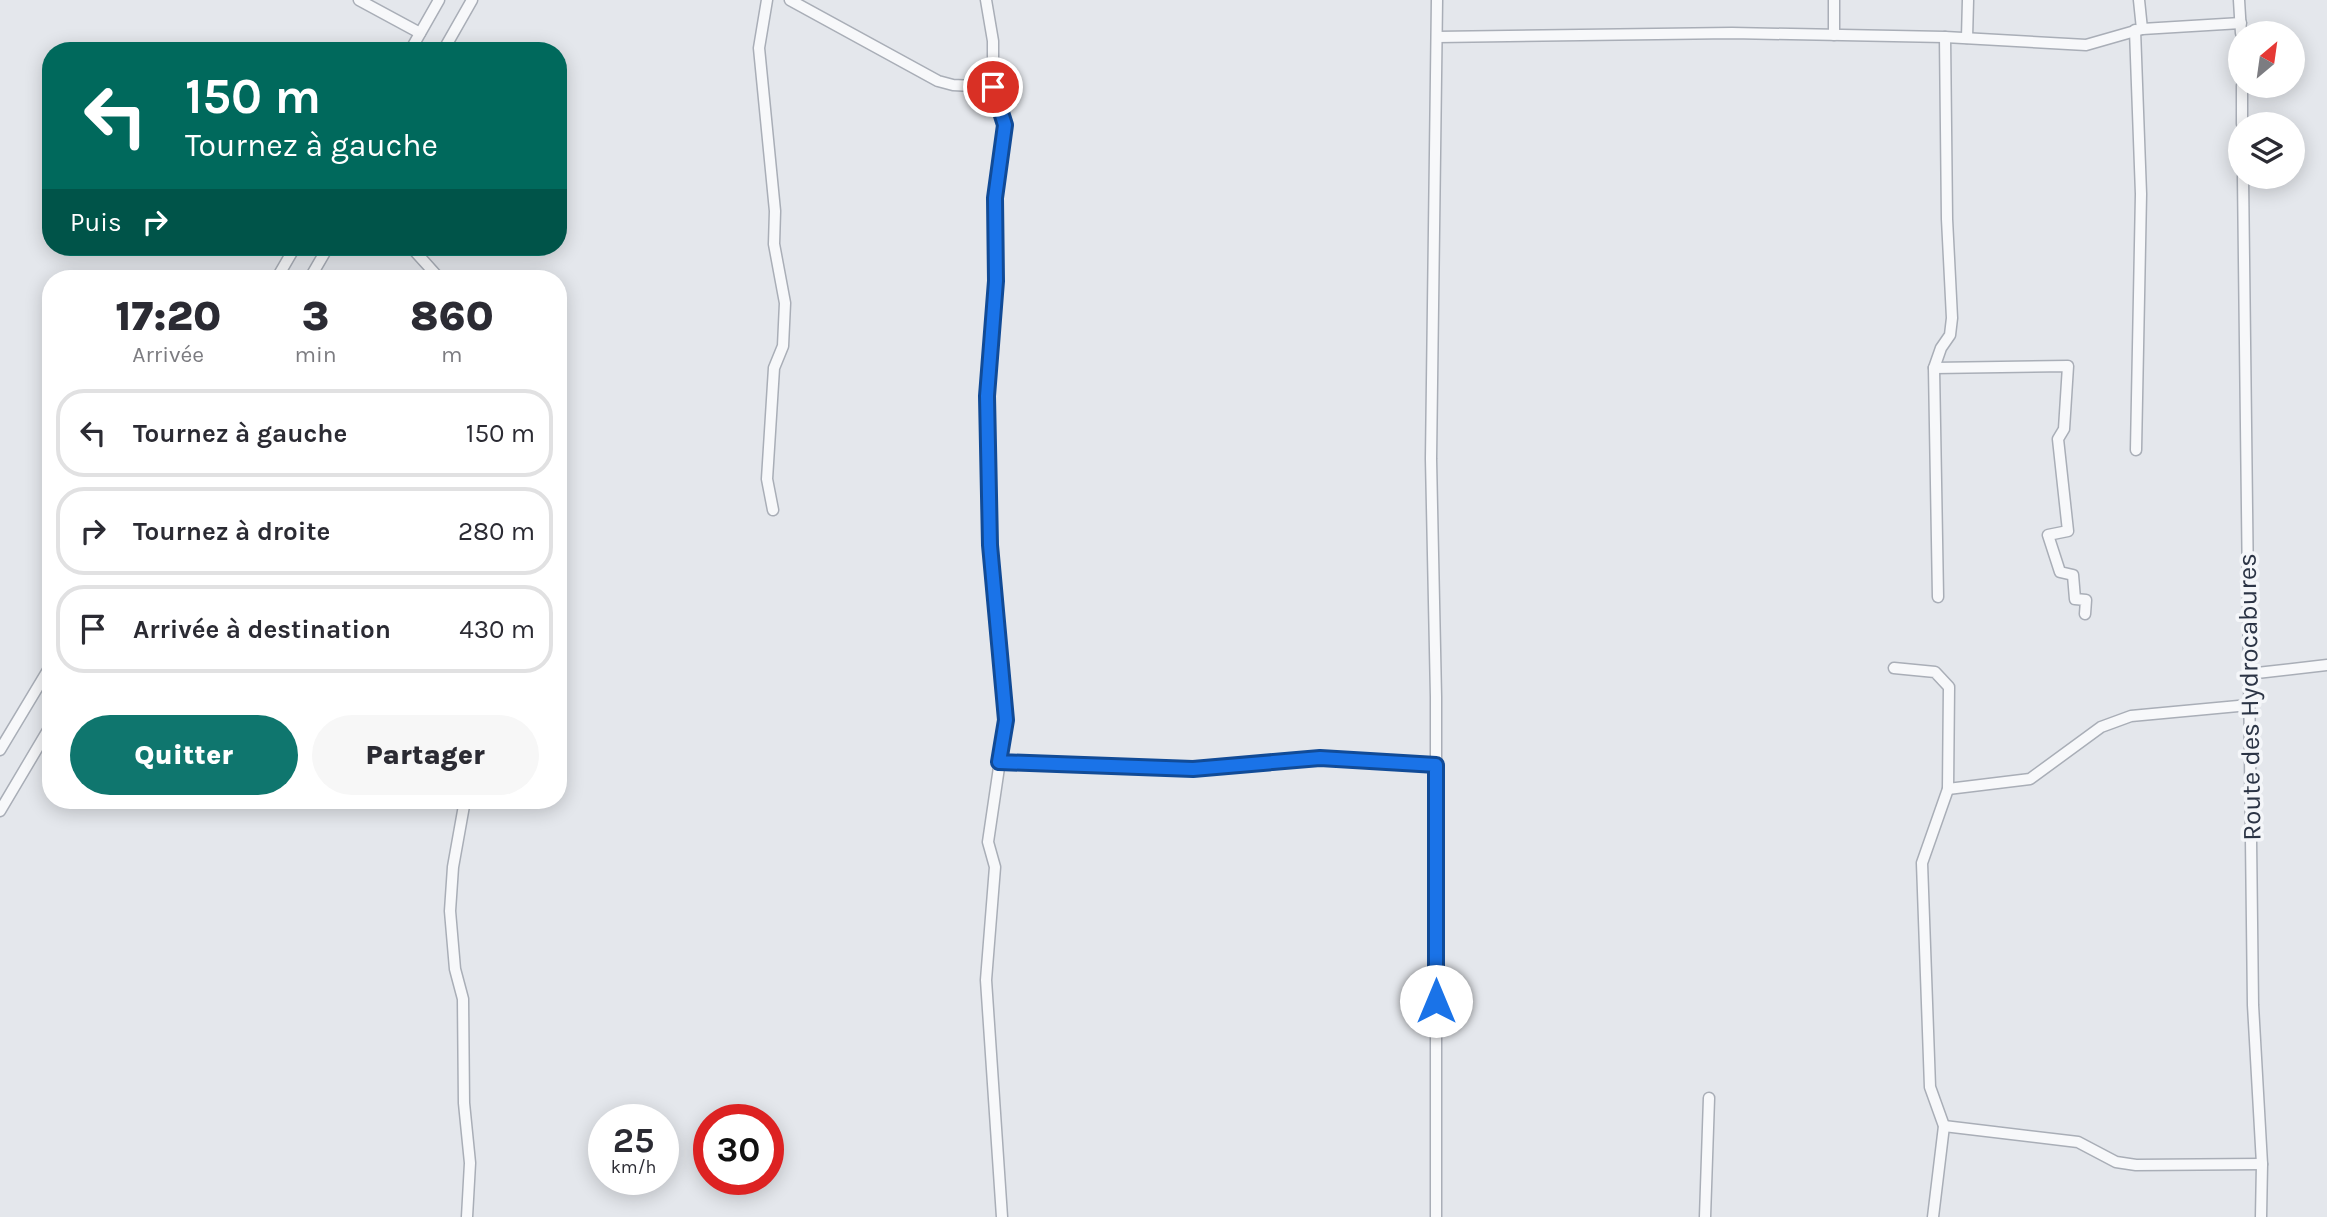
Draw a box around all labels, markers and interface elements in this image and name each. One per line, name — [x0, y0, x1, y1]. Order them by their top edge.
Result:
north arrow — [2228, 21, 2305, 98]
map controls — [2228, 21, 2305, 189]
pin — [963, 57, 1023, 117]
text: 150 m — [185, 68, 321, 125]
icon: arrive — [974, 68, 1012, 106]
icon: left — [70, 70, 161, 161]
button: layers — [2228, 112, 2305, 189]
text: Tournez à gauche — [185, 127, 438, 164]
icon: right — [136, 203, 174, 241]
text: Puis — [70, 207, 122, 238]
text: 17:20 — [115, 291, 221, 341]
text: 3 — [302, 291, 329, 341]
text: 860 — [410, 291, 494, 341]
text: Arrivée — [132, 341, 204, 368]
text: min — [294, 341, 337, 368]
text: m — [441, 341, 463, 368]
icon: left — [74, 414, 112, 452]
text: Tournez à gauche — [133, 418, 347, 449]
text: 150 m — [466, 418, 535, 449]
icon: right — [74, 512, 112, 550]
text: Tournez à droite — [133, 516, 330, 547]
text: 280 m — [458, 516, 535, 547]
street label: Route des Hydrocabures — [2231, 553, 2268, 841]
icon: arrive — [74, 610, 112, 648]
text: Arrivée à destination — [133, 614, 391, 645]
text: 430 m — [459, 614, 535, 645]
button: Quitter — [70, 715, 298, 795]
button: Partager — [312, 715, 539, 795]
position arrow — [1399, 964, 1473, 1038]
speed limit sign: 30 — [693, 1104, 784, 1195]
text: 25 — [613, 1120, 654, 1161]
text: km/h — [611, 1156, 656, 1178]

